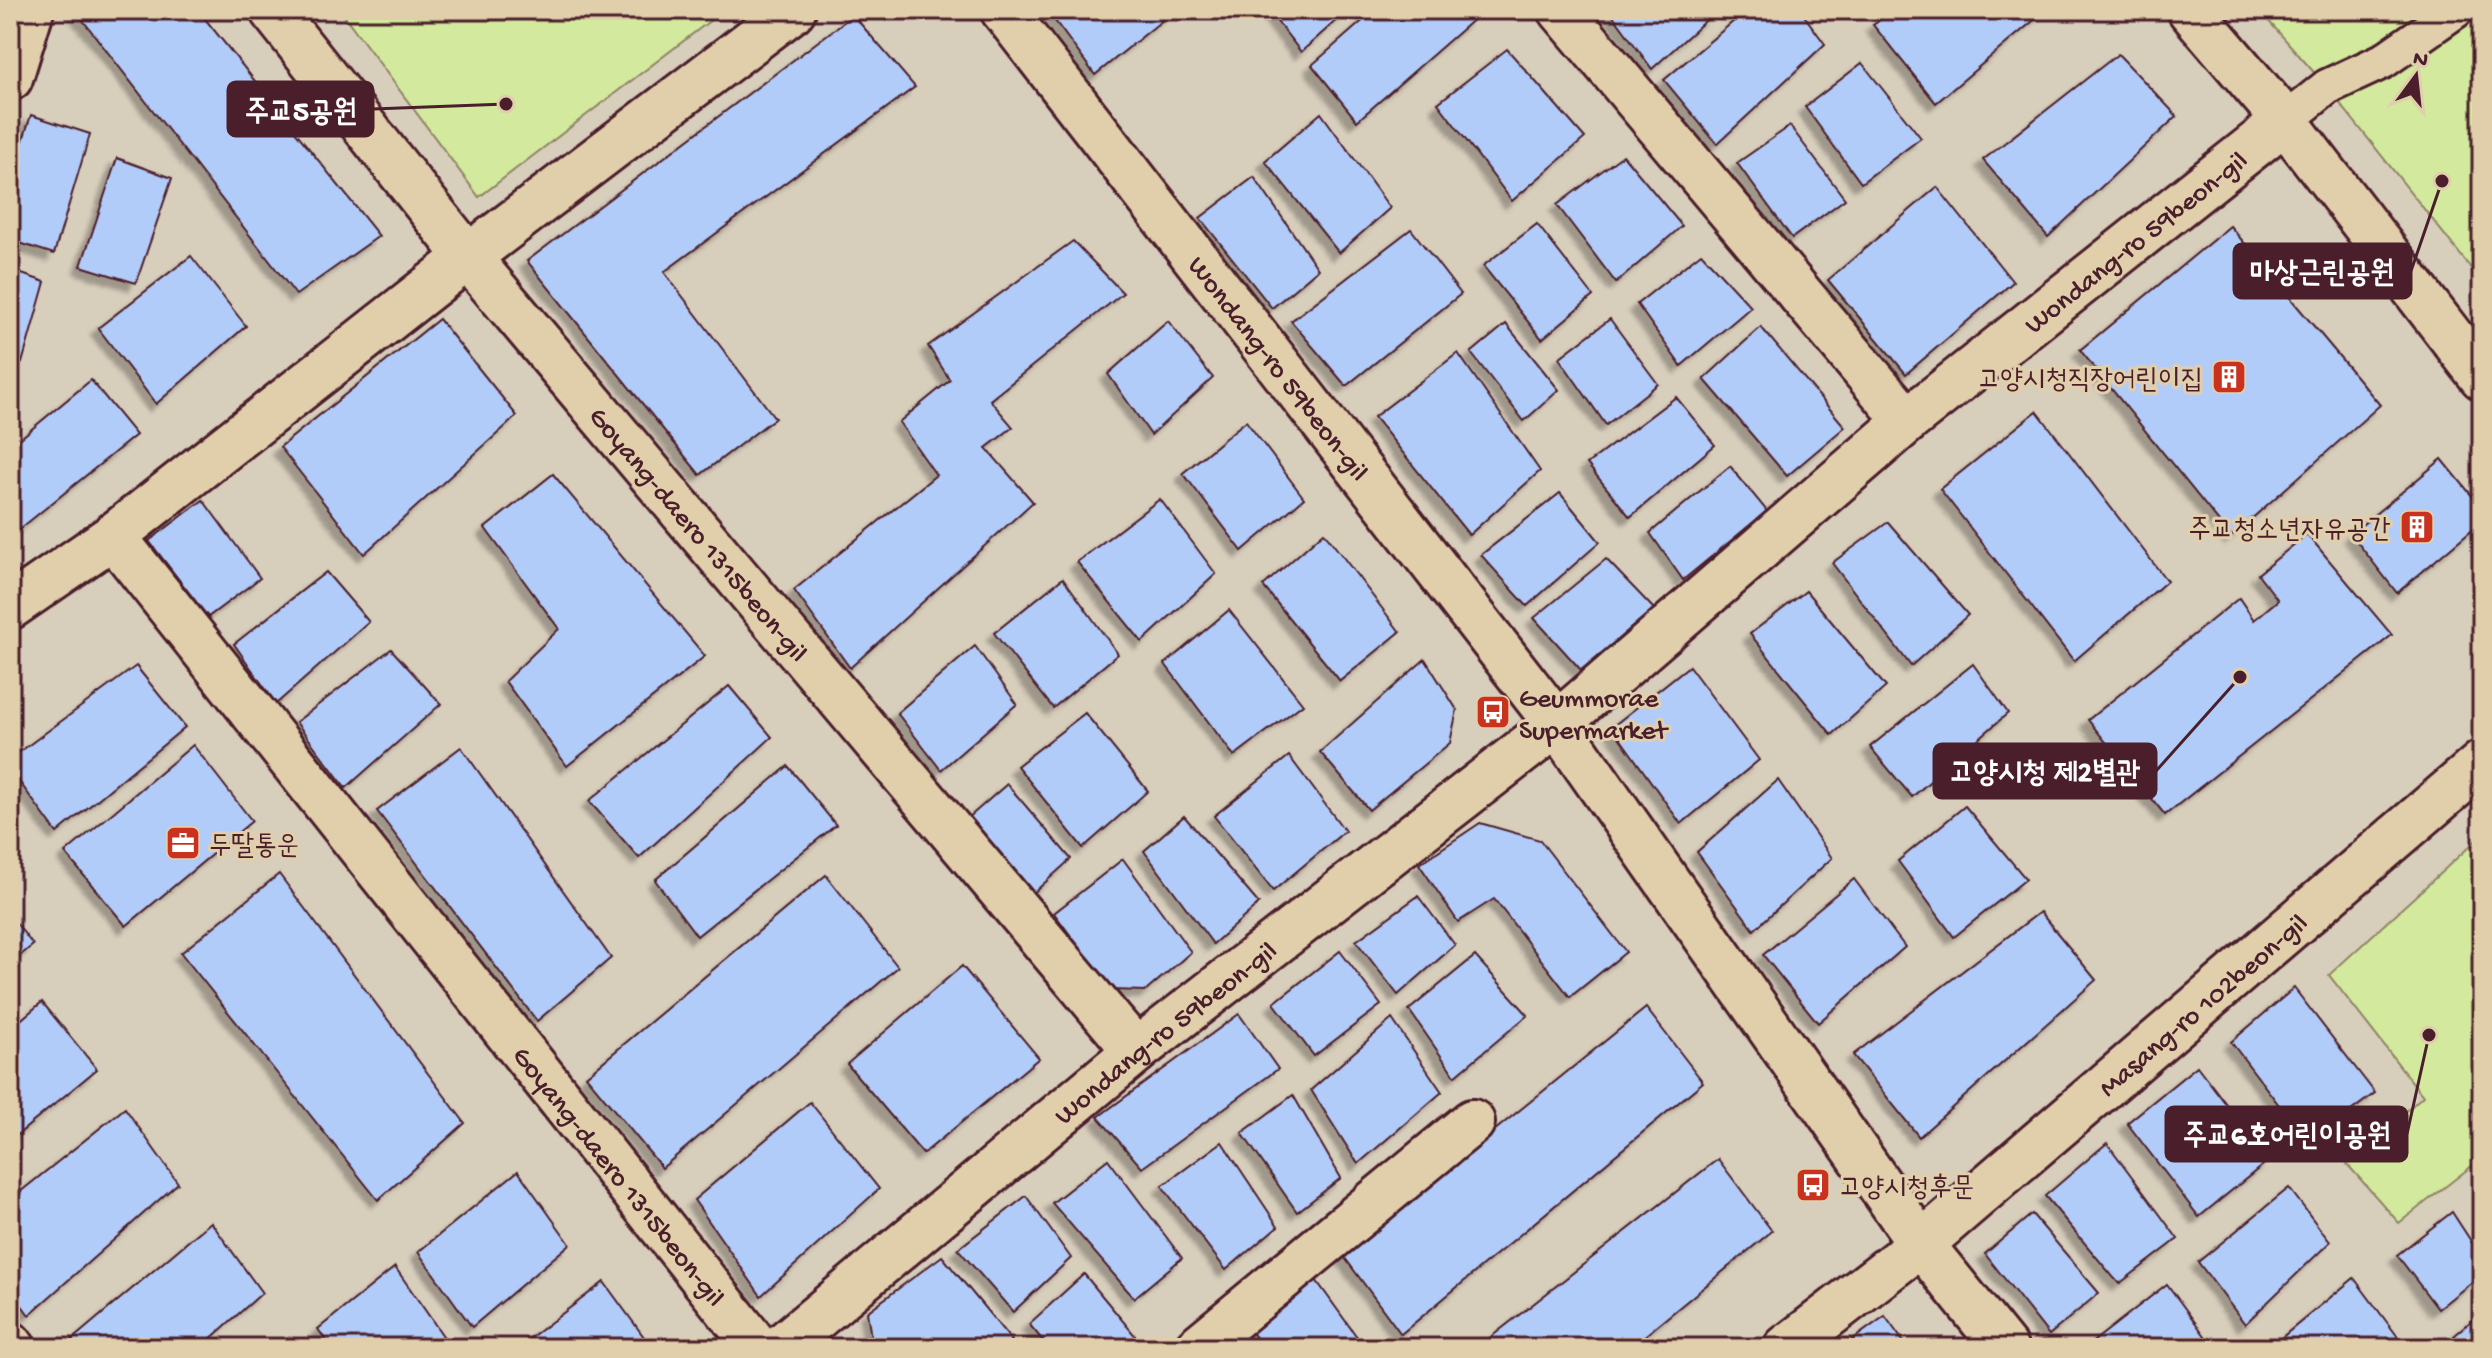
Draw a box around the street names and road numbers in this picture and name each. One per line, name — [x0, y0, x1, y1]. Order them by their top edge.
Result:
street label: Wondang-ro 59beon-gil — [2019, 145, 2255, 343]
street label: Wondang-ro 59beon-gil — [1179, 251, 1374, 489]
street label: Goyang-daero 1315beon-gil — [580, 402, 813, 670]
street label: Masang-ro 102beon-gil — [2093, 908, 2316, 1106]
street label: Wondang-ro 59beon-gil — [1049, 936, 1285, 1133]
street label: Goyang-daero 1315beon-gil — [504, 1041, 730, 1315]

